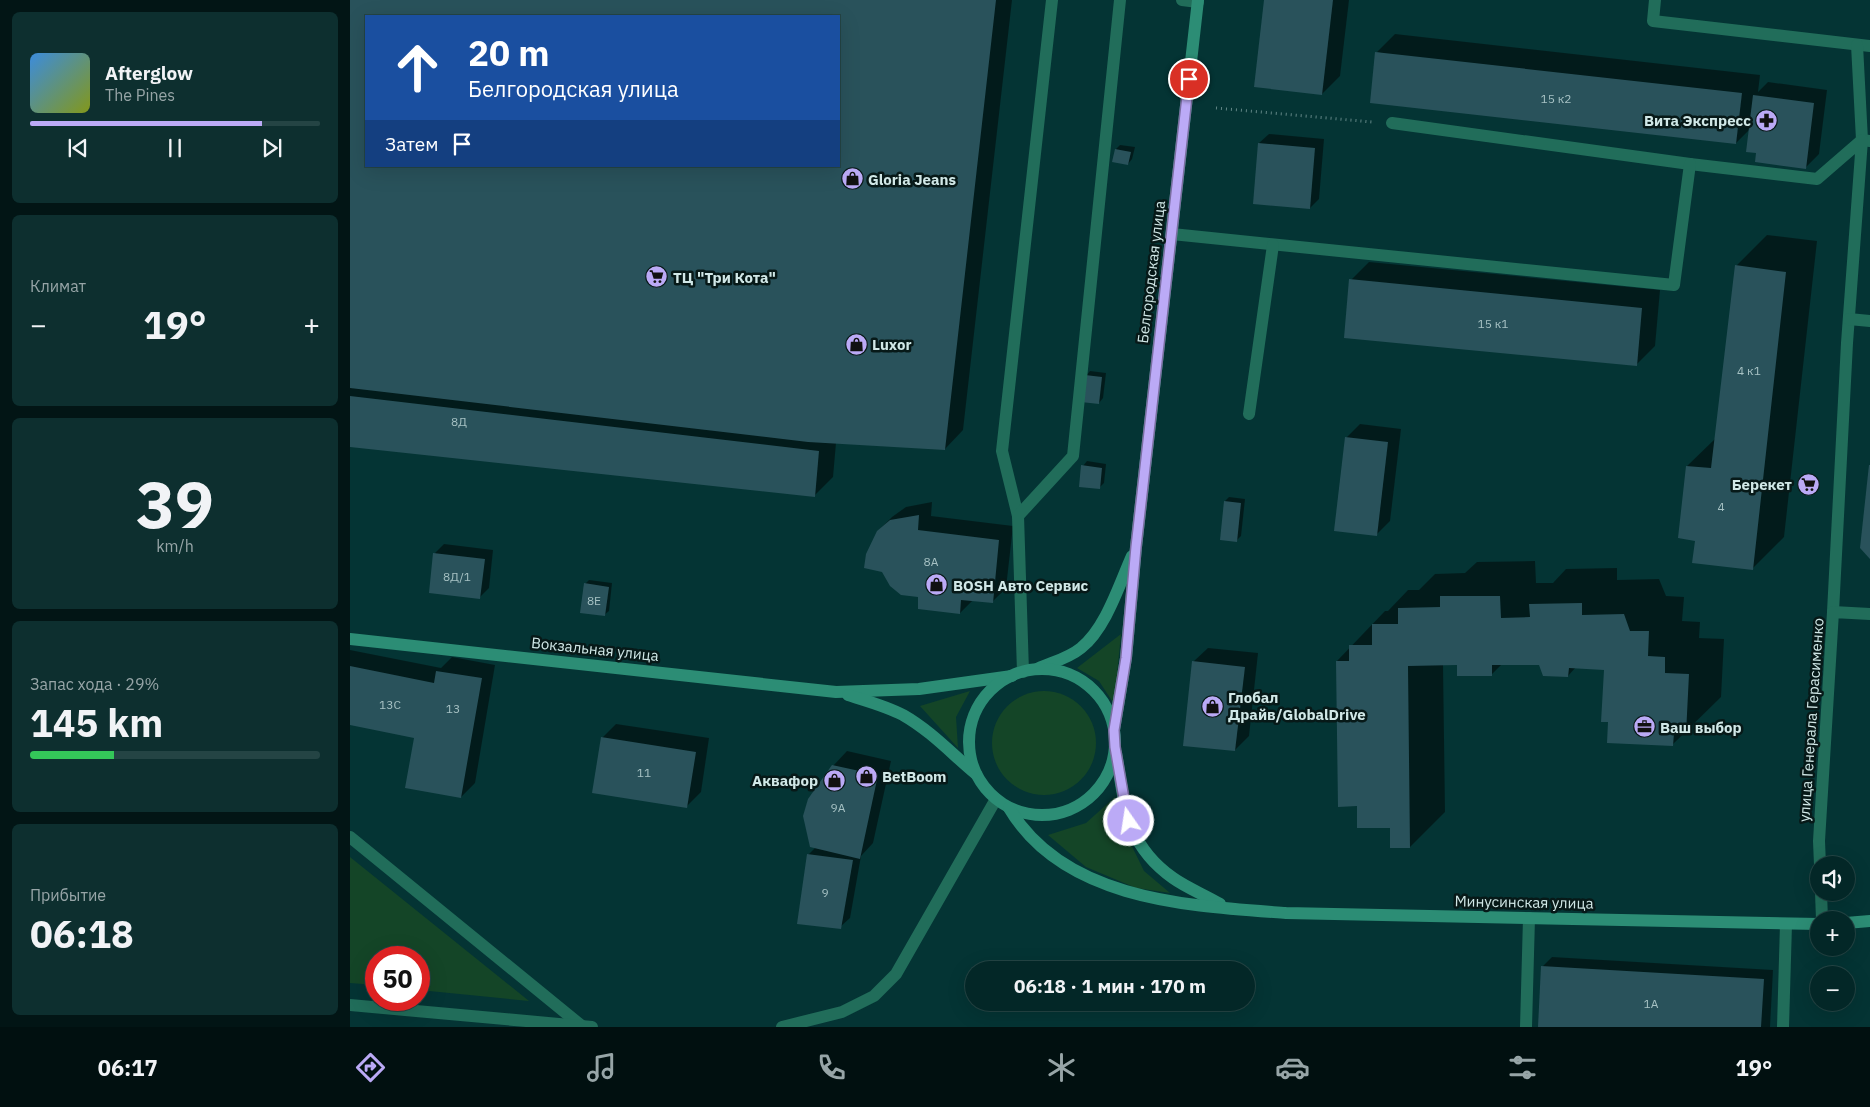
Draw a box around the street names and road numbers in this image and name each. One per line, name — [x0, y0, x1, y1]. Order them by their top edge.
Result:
street label: Белгородская улица — [1133, 200, 1169, 344]
street label: улица Генерала Герасименко — [1794, 617, 1828, 823]
street label: Вокзальная улица — [530, 633, 660, 665]
street label: Минусинская улица — [1454, 891, 1594, 913]

